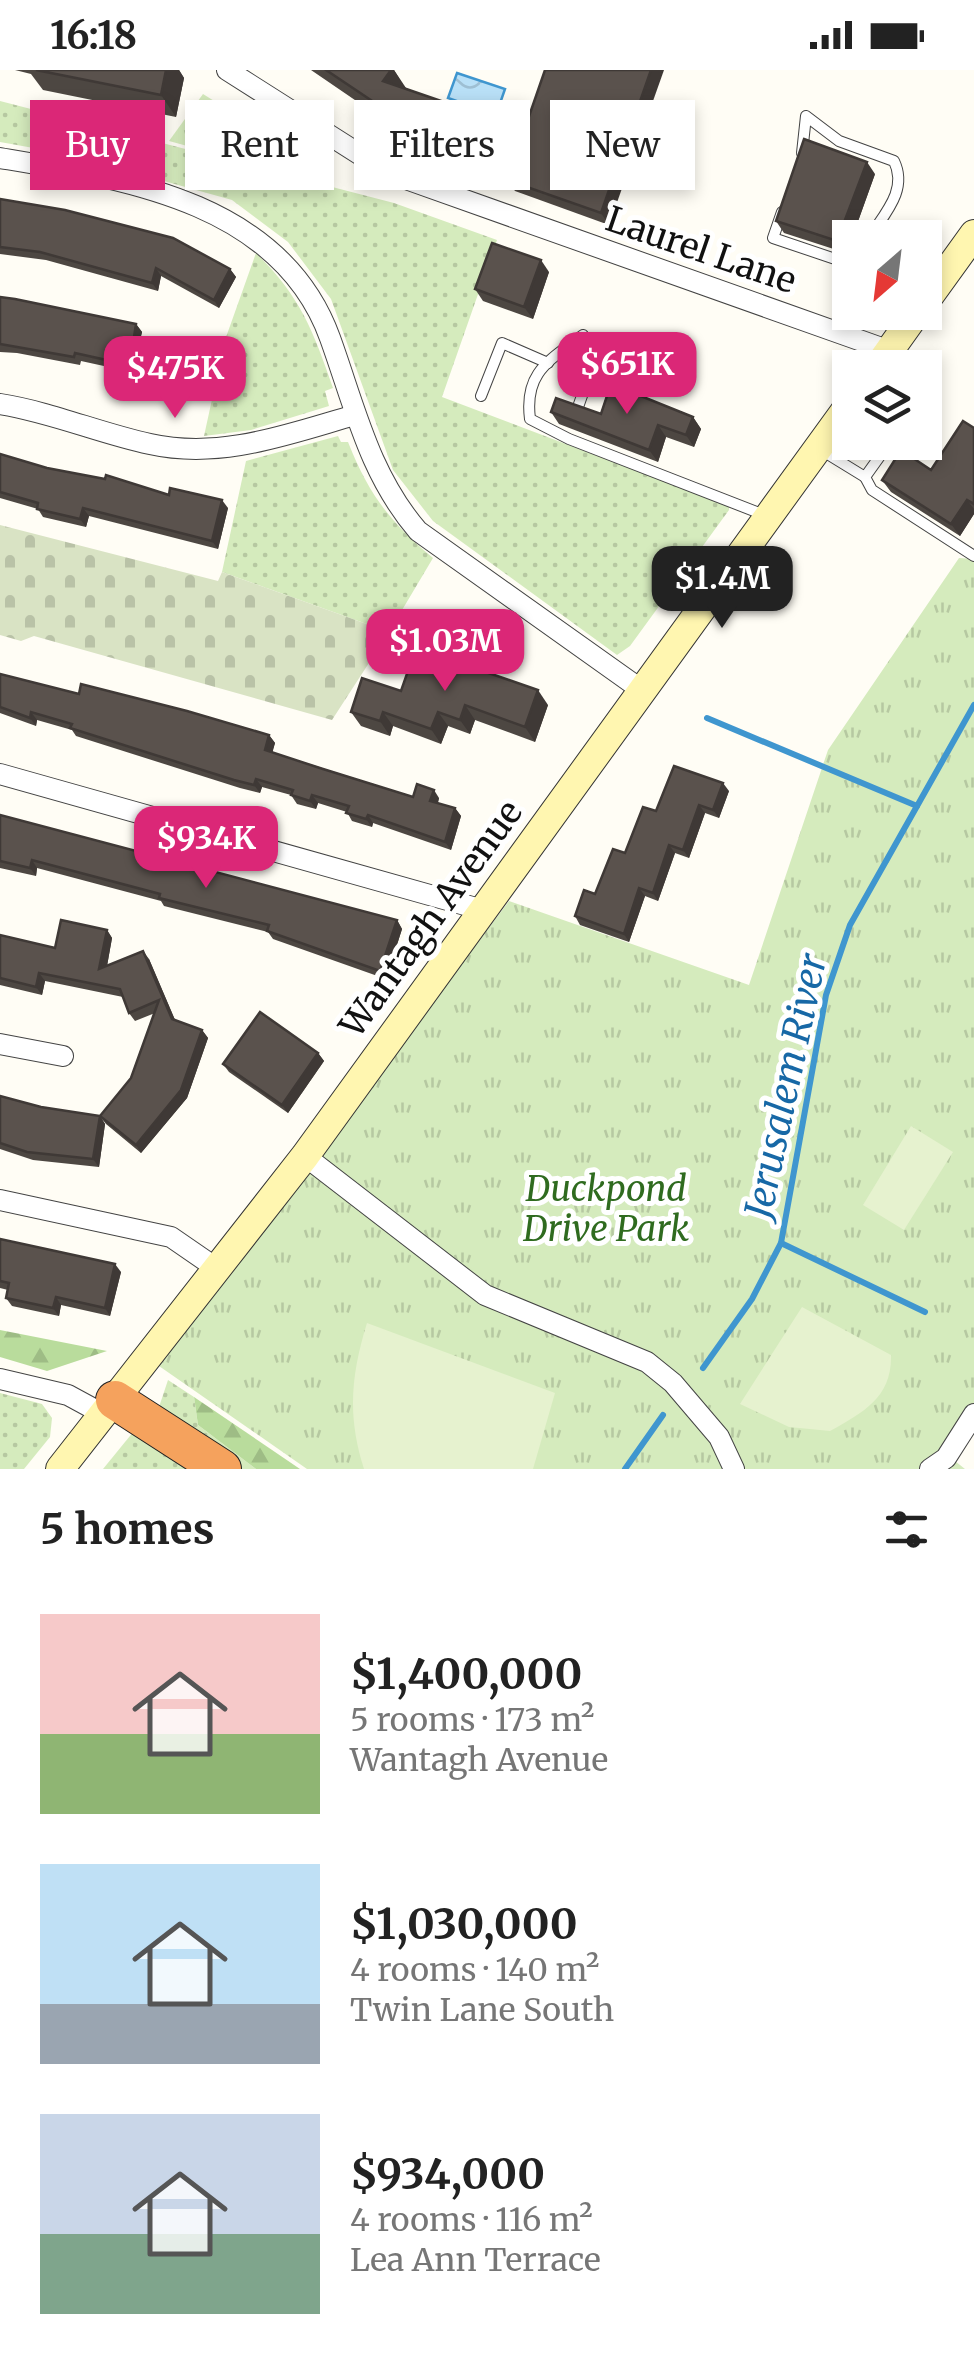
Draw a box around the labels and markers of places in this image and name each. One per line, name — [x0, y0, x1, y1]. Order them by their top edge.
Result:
pin: $651K — [557, 332, 697, 417]
pin: $475K — [105, 336, 245, 421]
pin: $1.4M — [652, 546, 792, 631]
pin: $1.03M — [364, 609, 526, 694]
pin: $934K — [136, 806, 276, 891]

